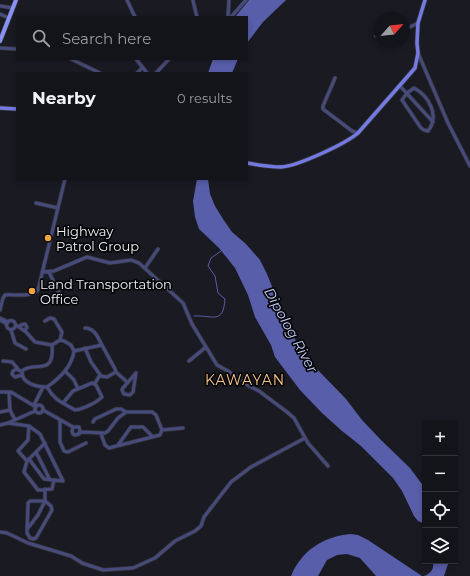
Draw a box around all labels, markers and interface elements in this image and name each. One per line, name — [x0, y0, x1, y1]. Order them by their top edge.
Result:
north arrow — [374, 12, 410, 48]
search box — [16, 16, 248, 60]
icon: search — [30, 27, 52, 49]
text: Search here — [62, 29, 151, 48]
text: Nearby — [32, 88, 96, 108]
text: 0 results — [177, 90, 232, 106]
place label: Highway Patrol Group — [56, 223, 139, 254]
marker: Highway Patrol Group — [43, 233, 53, 243]
place label: Land Transportation Office — [40, 276, 172, 307]
water label: Dipolog River — [260, 284, 322, 376]
marker: Land Transportation Office — [27, 286, 37, 296]
district label: KAWAYAN — [205, 371, 285, 389]
map controls — [422, 420, 458, 564]
button: + — [422, 420, 458, 456]
button: − — [422, 456, 458, 492]
button: locate — [422, 492, 458, 528]
button: layers — [422, 528, 458, 564]

